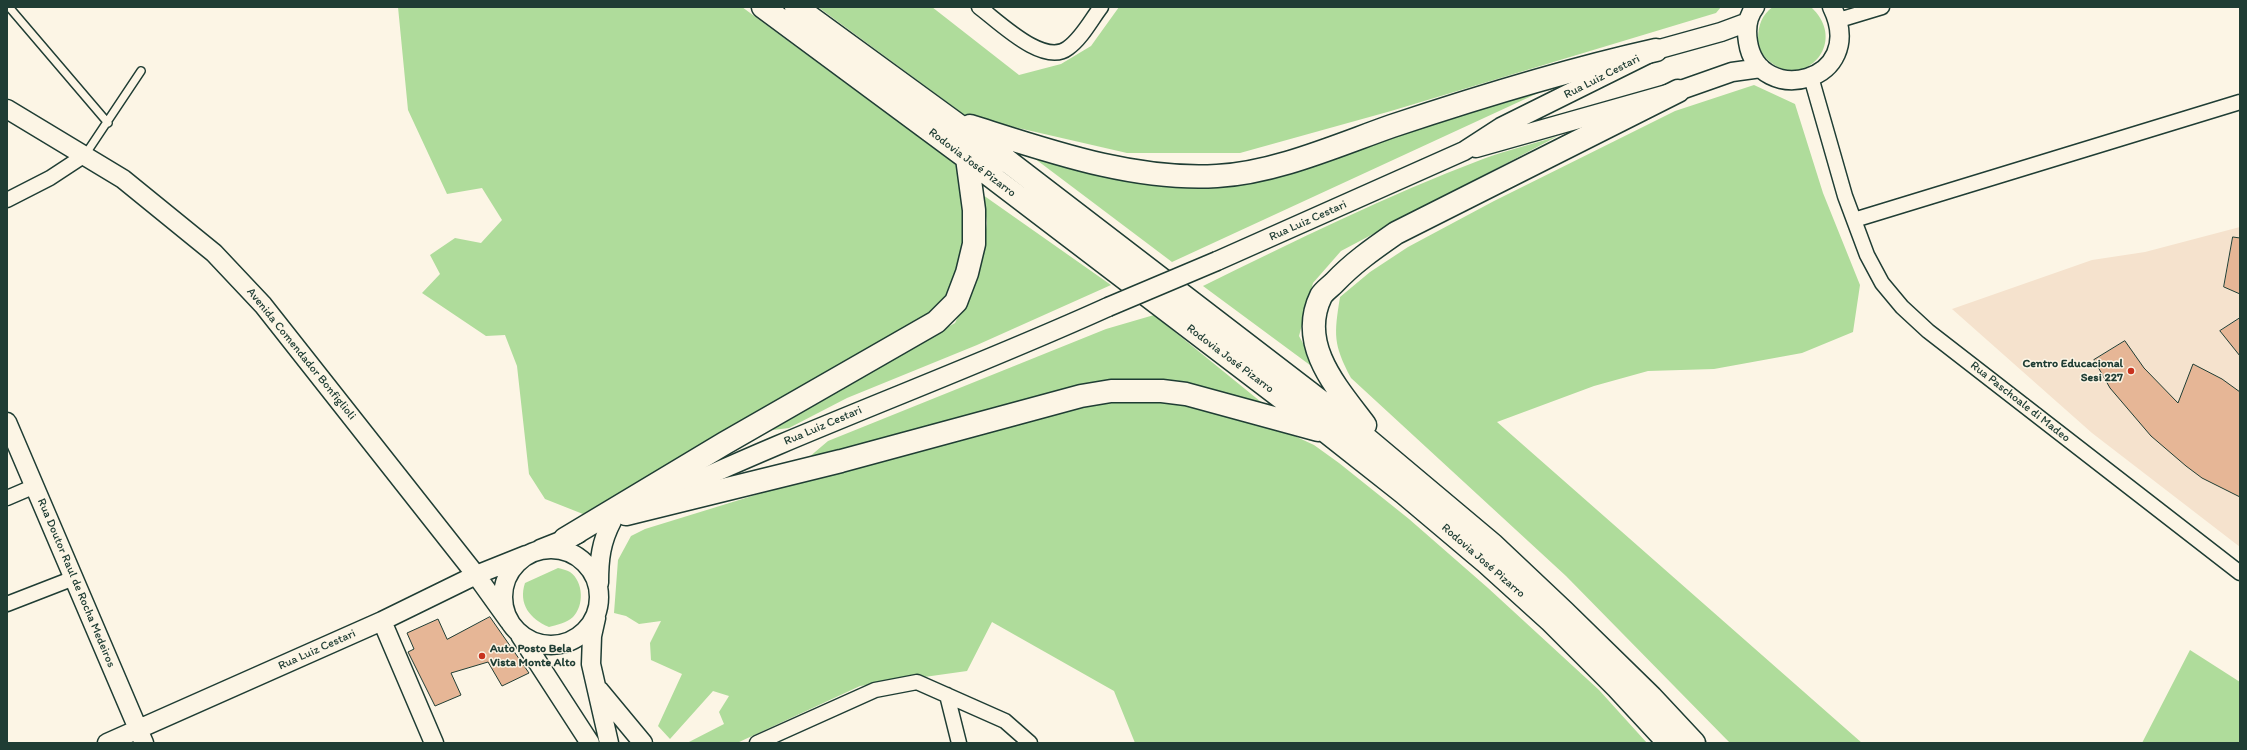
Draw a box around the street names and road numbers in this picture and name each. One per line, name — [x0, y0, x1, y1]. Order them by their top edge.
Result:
street label: Rua Luiz Cestari — [1562, 52, 1642, 102]
street label: Rodovia José Pizarro — [925, 125, 1019, 201]
street label: Rua Luiz Cestari — [1267, 197, 1349, 245]
street label: Avenida Comendador Bonfiglioli — [243, 285, 359, 423]
street label: Rodovia José Pizarro — [1183, 321, 1277, 397]
street label: Rua Paschoale di Madeo — [1967, 358, 2073, 446]
street label: Rua Luiz Cestari — [782, 403, 864, 449]
street label: Rua Doutor Raul de Rocha Medeiros — [34, 496, 118, 670]
street label: Rodovia José Pizarro — [1438, 521, 1528, 601]
street label: Rua Luiz Cestari — [276, 626, 358, 674]

